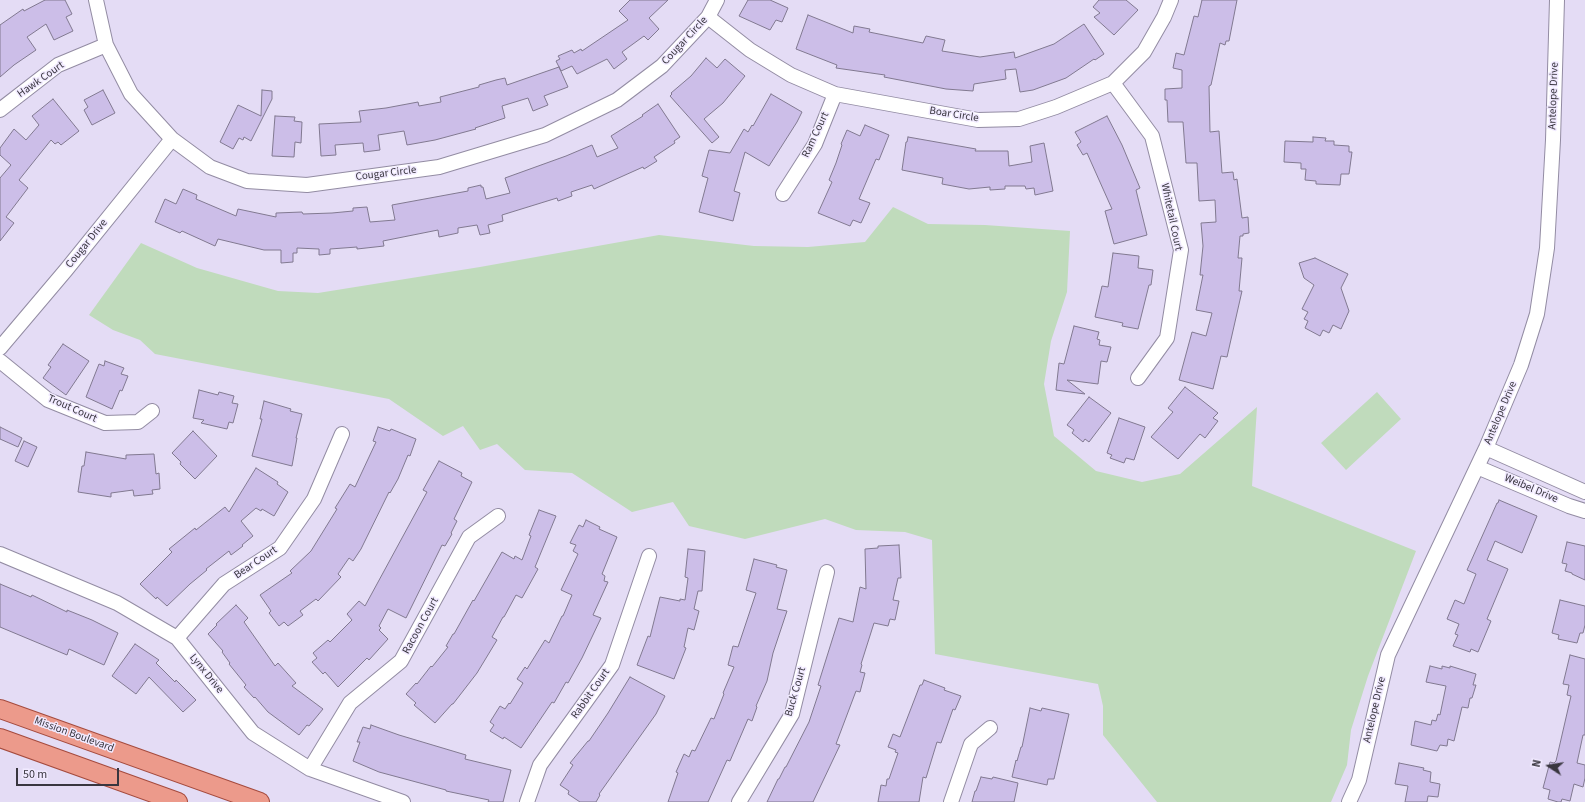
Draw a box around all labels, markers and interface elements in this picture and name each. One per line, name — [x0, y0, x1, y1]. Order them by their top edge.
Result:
street label: Cougar Circle — [659, 14, 711, 68]
street label: Hawk Court — [15, 59, 67, 101]
street label: Antelope Drive — [1546, 62, 1562, 130]
street label: Boar Circle — [928, 105, 980, 125]
street label: Ram Court — [800, 110, 832, 160]
street label: Cougar Circle — [355, 164, 417, 184]
street label: Whitetail Court — [1157, 182, 1185, 252]
street label: Cougar Drive — [63, 217, 111, 271]
street label: Antelope Drive — [1482, 379, 1520, 447]
street label: Trout Court — [45, 392, 99, 426]
street label: Weibel Drive — [1502, 472, 1560, 506]
street label: Bear Court — [232, 544, 280, 582]
street label: Racoon Court — [400, 595, 442, 657]
street label: Lynx Drive — [186, 652, 226, 696]
street label: Rabbit Court — [569, 666, 613, 722]
street label: Buck Court — [783, 666, 809, 718]
street label: Antelope Drive — [1361, 676, 1389, 744]
street label: Mission Boulevard — [32, 714, 116, 756]
north arrow — [1529, 746, 1569, 786]
text: N — [1529, 758, 1545, 769]
scale bar — [18, 760, 121, 786]
text: 50 m — [23, 766, 47, 783]

